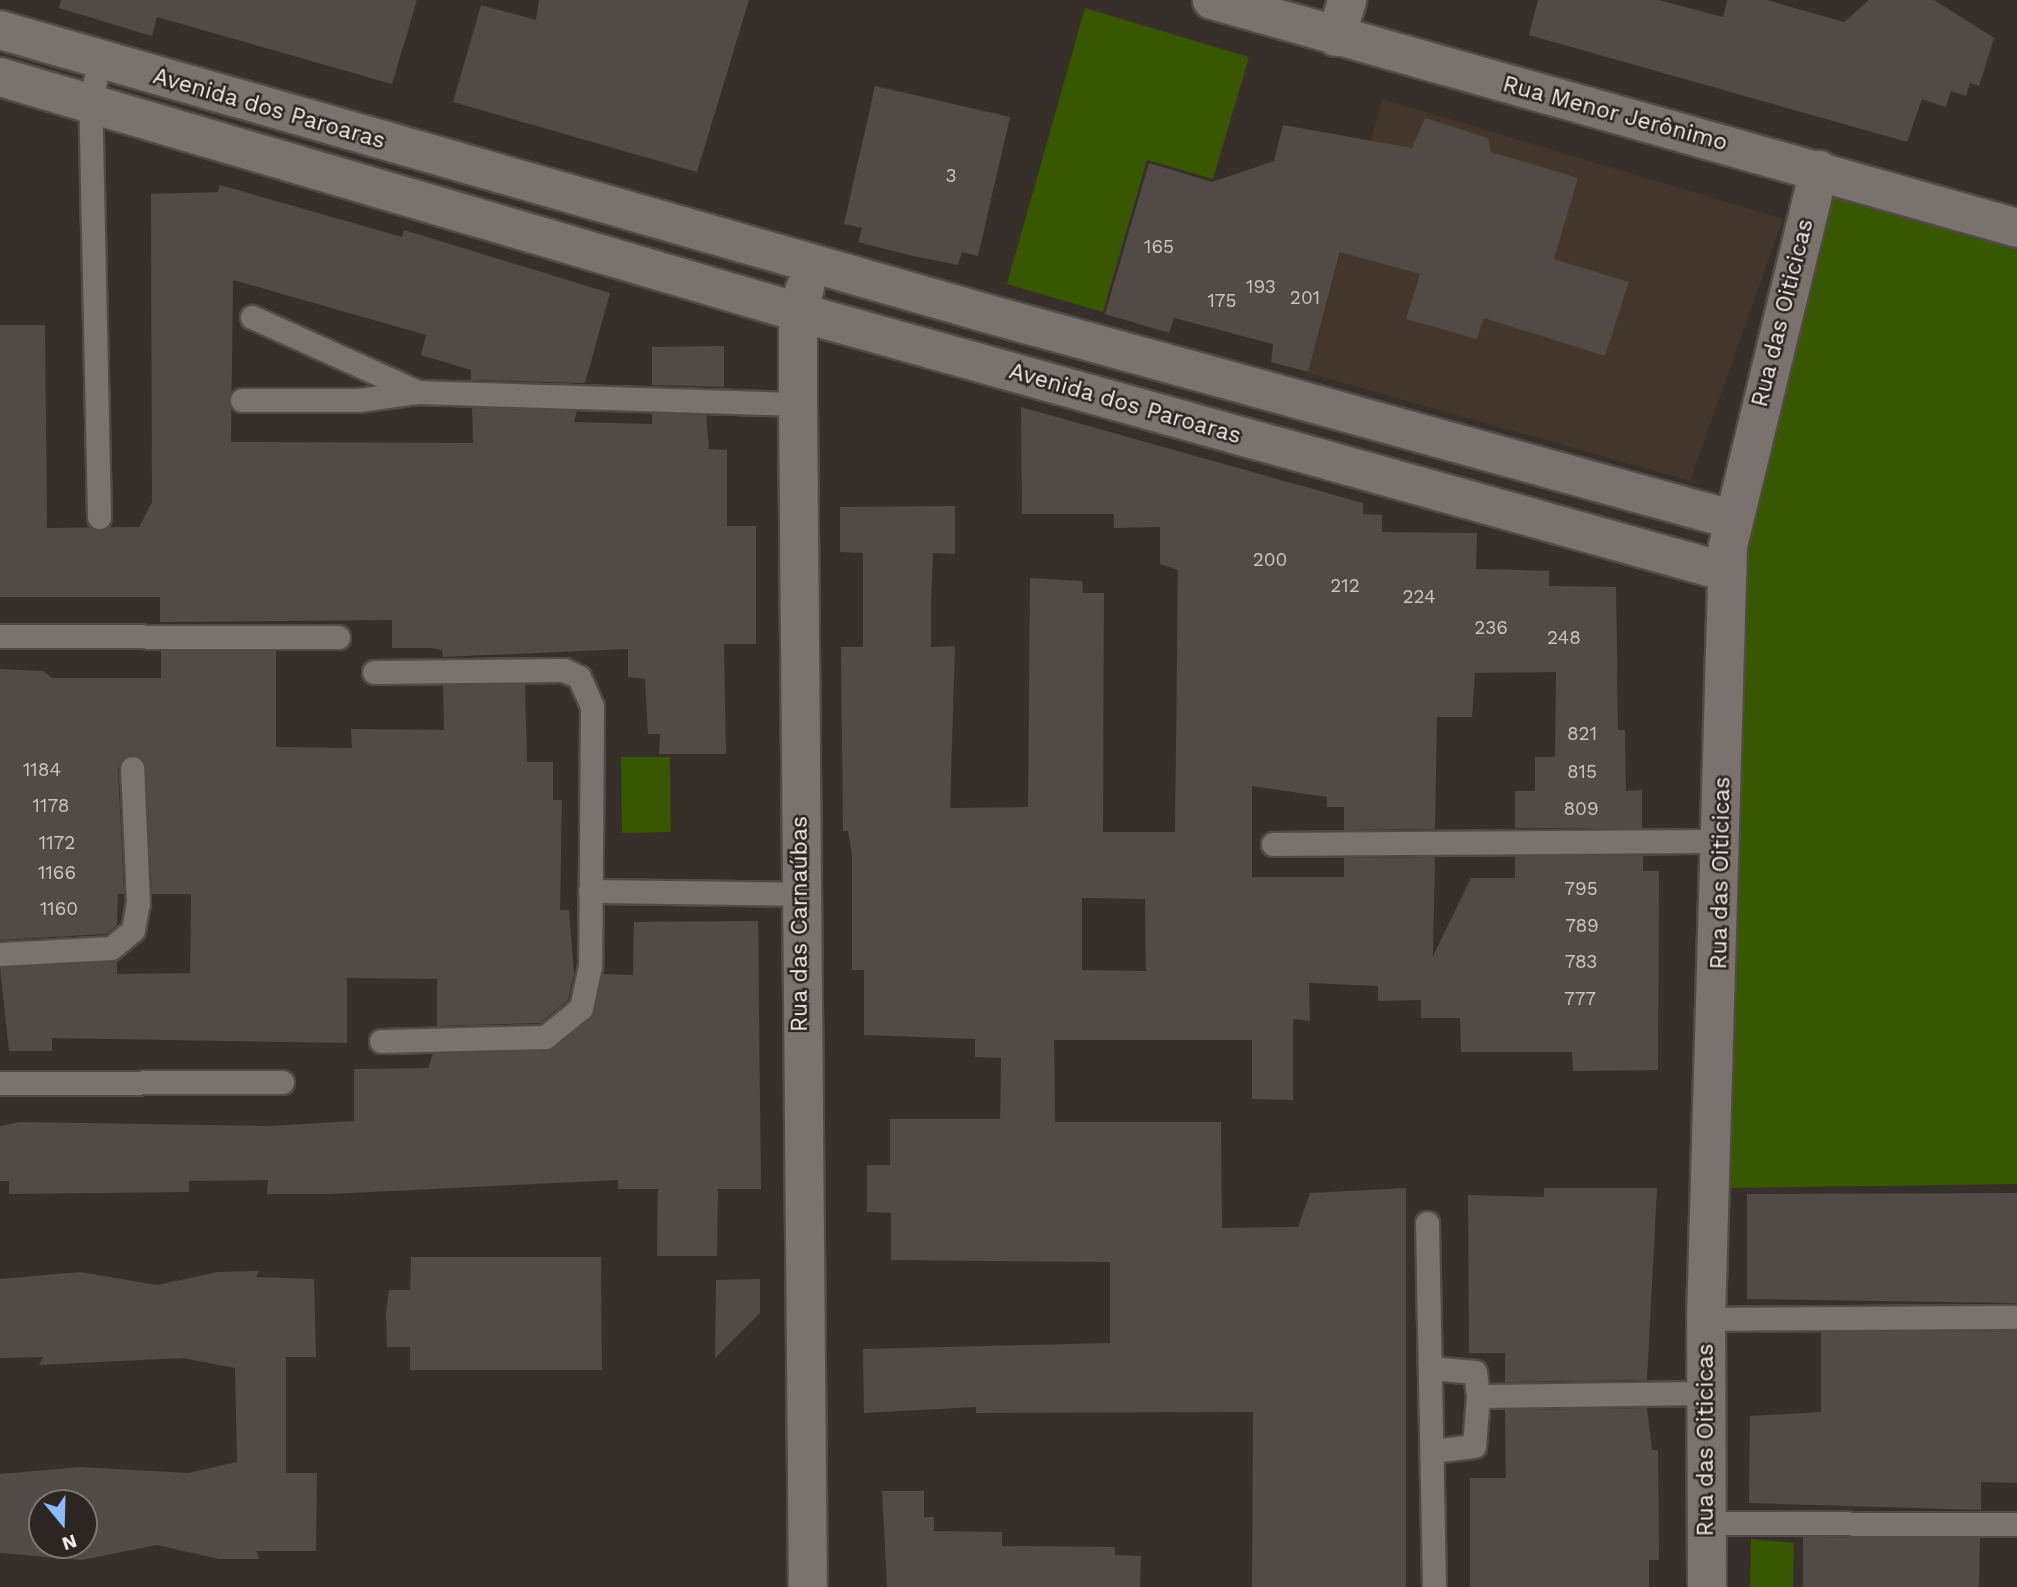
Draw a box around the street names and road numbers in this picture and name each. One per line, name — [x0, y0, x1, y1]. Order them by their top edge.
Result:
street label: Avenida dos Paroaras — [150, 63, 388, 155]
street label: Rua Menor Jerônimo — [1499, 71, 1731, 157]
street label: Rua das Oiticicas — [1746, 216, 1820, 410]
street label: Avenida dos Paroaras — [1006, 358, 1244, 450]
street label: Rua das Oiticicas — [1706, 776, 1736, 970]
street label: Rua das Carnaúbas — [786, 816, 814, 1032]
street label: Rua das Oiticicas — [1692, 1343, 1720, 1537]

